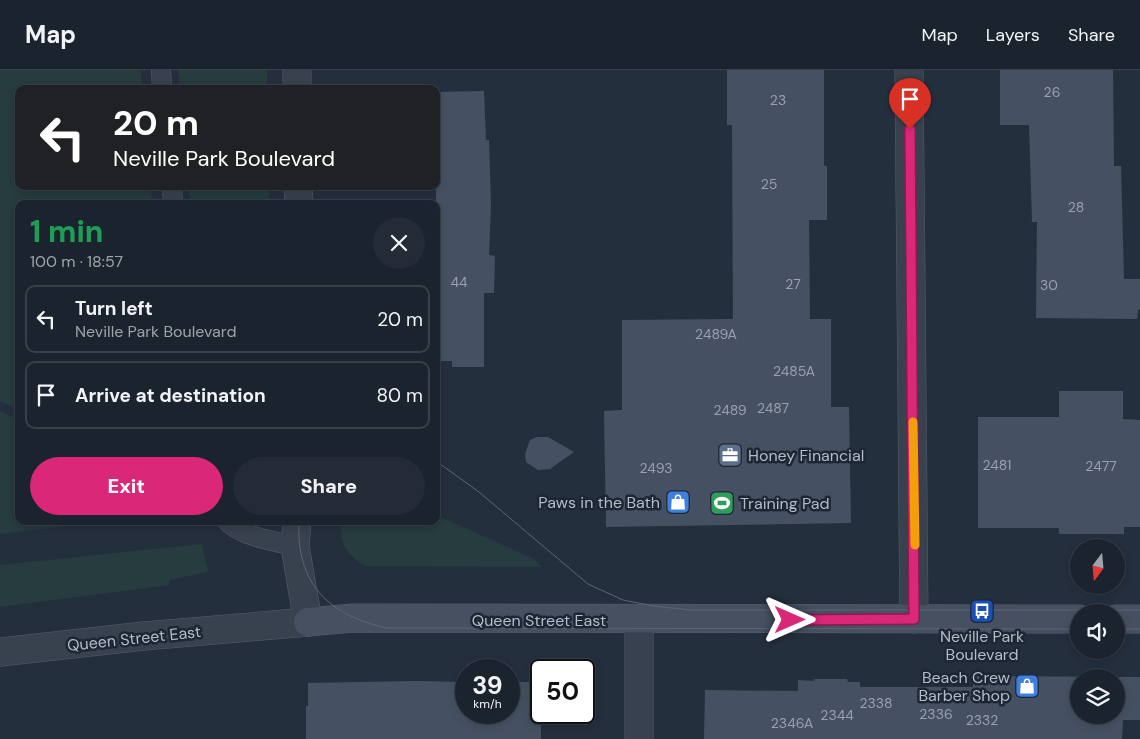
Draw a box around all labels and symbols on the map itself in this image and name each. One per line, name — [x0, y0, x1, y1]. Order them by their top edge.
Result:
pin — [889, 78, 931, 129]
house number: 26 — [1044, 83, 1060, 101]
house number: 23 — [770, 91, 786, 109]
house number: 25 — [761, 175, 777, 193]
house number: 28 — [1068, 198, 1084, 216]
house number: 44 — [451, 273, 468, 291]
house number: 27 — [785, 275, 801, 293]
house number: 30 — [1040, 276, 1058, 294]
house number: 2489A — [695, 325, 737, 343]
house number: 2485A — [773, 362, 815, 380]
house number: 2487 — [757, 399, 789, 417]
house number: 2489 — [713, 401, 747, 419]
office icon: Honey Financial — [717, 442, 743, 468]
place label: Honey Financial — [748, 445, 864, 466]
house number: 2481 — [983, 456, 1011, 474]
house number: 2477 — [1085, 457, 1117, 475]
house number: 2493 — [639, 459, 673, 477]
shop icon: Paws in the Bath — [665, 489, 691, 515]
sports icon: Training Pad — [709, 490, 735, 516]
place label: Paws in the Bath — [538, 492, 660, 513]
place label: Training Pad — [740, 493, 830, 514]
north arrow — [1070, 539, 1125, 594]
position arrow — [763, 593, 815, 645]
bus stop icon: Neville Park Boulevard — [969, 598, 995, 624]
street label: Queen Street East — [472, 610, 606, 631]
street label: Queen Street East — [66, 621, 202, 656]
place label: Neville Park Boulevard — [940, 626, 1024, 665]
speed limit sign: 50 — [530, 659, 595, 724]
place label: Beach Crew Barber Shop — [918, 667, 1010, 706]
shop icon: Beach Crew Barber Shop — [1014, 673, 1040, 699]
house number: 2338 — [859, 694, 893, 712]
house number: 2336 — [919, 705, 953, 723]
house number: 2344 — [820, 706, 854, 724]
house number: 2332 — [966, 711, 998, 729]
house number: 2346A — [771, 714, 813, 732]

